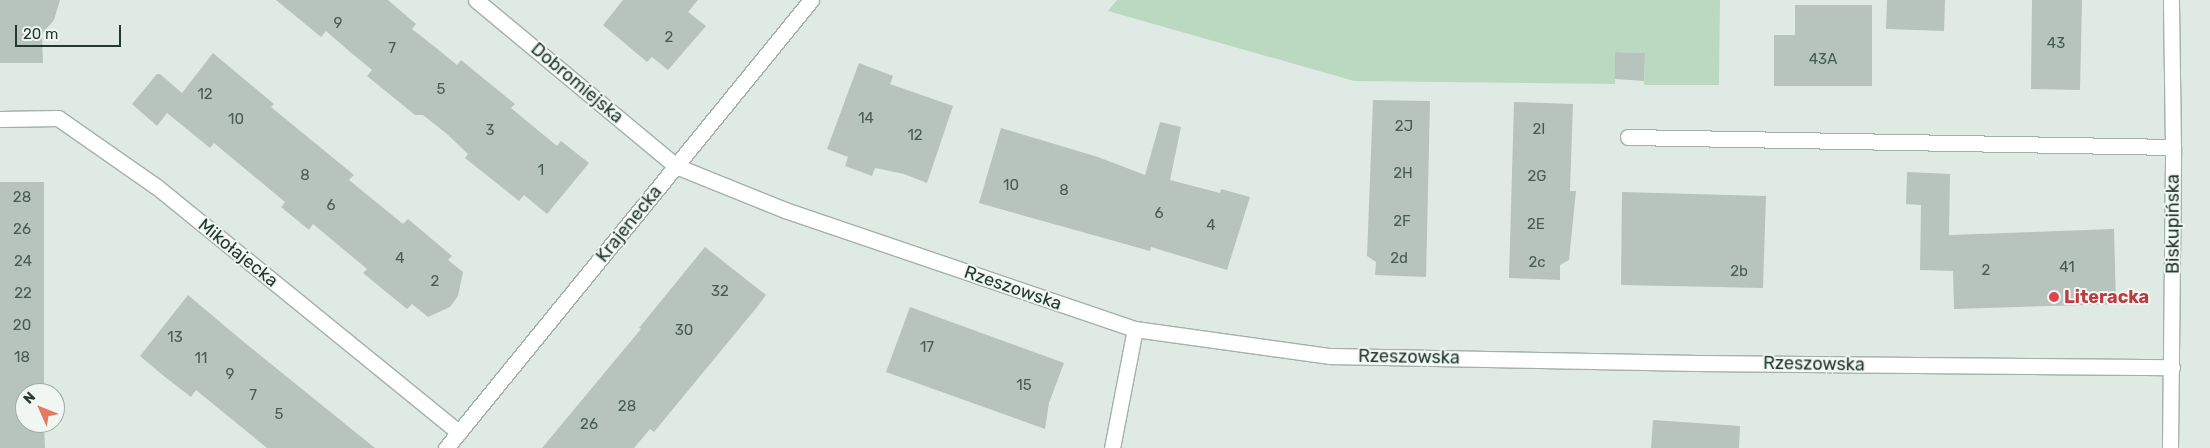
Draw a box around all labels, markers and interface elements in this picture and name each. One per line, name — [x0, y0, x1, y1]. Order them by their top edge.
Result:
scale bar — [18, 15, 124, 47]
house number: 9 — [334, 15, 342, 33]
text: 20 m — [23, 25, 58, 43]
house number: 2 — [665, 29, 673, 47]
house number: 43 — [2047, 35, 2065, 53]
street label: Dobromiejska — [527, 38, 627, 128]
house number: 7 — [388, 40, 396, 58]
house number: 43A — [1809, 51, 1837, 69]
house number: 5 — [437, 81, 445, 99]
house number: 12 — [197, 86, 213, 104]
house number: 14 — [858, 110, 874, 128]
house number: 10 — [228, 111, 244, 129]
house number: 2J — [1395, 118, 1413, 136]
house number: 2I — [1533, 121, 1545, 139]
house number: 3 — [485, 122, 495, 140]
house number: 12 — [907, 127, 923, 145]
house number: 1 — [538, 162, 544, 180]
house number: 2H — [1393, 165, 1413, 183]
house number: 8 — [300, 167, 310, 185]
house number: 2G — [1527, 168, 1547, 186]
street label: Biskupińska — [2162, 174, 2184, 274]
house number: 10 — [1003, 177, 1019, 195]
street label: Krajenecka — [592, 181, 666, 267]
house number: 8 — [1059, 182, 1069, 200]
house number: 28 — [13, 189, 31, 207]
house number: 6 — [326, 197, 336, 215]
house number: 6 — [1154, 205, 1164, 223]
house number: 2F — [1393, 213, 1411, 231]
street label: Mikołajecka — [194, 214, 282, 292]
house number: 2E — [1527, 216, 1545, 234]
house number: 4 — [1206, 217, 1216, 235]
house number: 26 — [13, 221, 31, 239]
house number: 4 — [395, 250, 405, 268]
house number: 2d — [1390, 250, 1408, 268]
house number: 24 — [14, 253, 32, 271]
house number: 2c — [1528, 254, 1546, 272]
house number: 41 — [2059, 259, 2075, 277]
street label: Rzeszowska — [961, 261, 1065, 315]
house number: 2 — [1982, 262, 1990, 280]
house number: 2b — [1730, 263, 1748, 281]
house number: 2 — [431, 273, 439, 291]
house number: 32 — [711, 283, 729, 301]
house number: 22 — [14, 285, 32, 303]
place label: Literacka — [2064, 286, 2149, 308]
marker: Literacka — [2048, 291, 2060, 303]
house number: 20 — [13, 317, 31, 335]
house number: 30 — [675, 322, 693, 340]
house number: 13 — [167, 329, 183, 347]
house number: 17 — [920, 339, 934, 357]
street label: Rzeszowska — [1358, 345, 1460, 369]
house number: 18 — [14, 349, 30, 367]
house number: 11 — [195, 350, 207, 368]
street label: Rzeszowska — [1763, 352, 1865, 376]
house number: 9 — [226, 366, 234, 384]
house number: 15 — [1016, 377, 1032, 395]
north arrow — [15, 383, 65, 433]
house number: 7 — [249, 387, 257, 405]
text: N — [20, 388, 39, 407]
house number: 28 — [618, 398, 636, 416]
house number: 5 — [275, 406, 283, 424]
house number: 26 — [580, 416, 598, 434]

